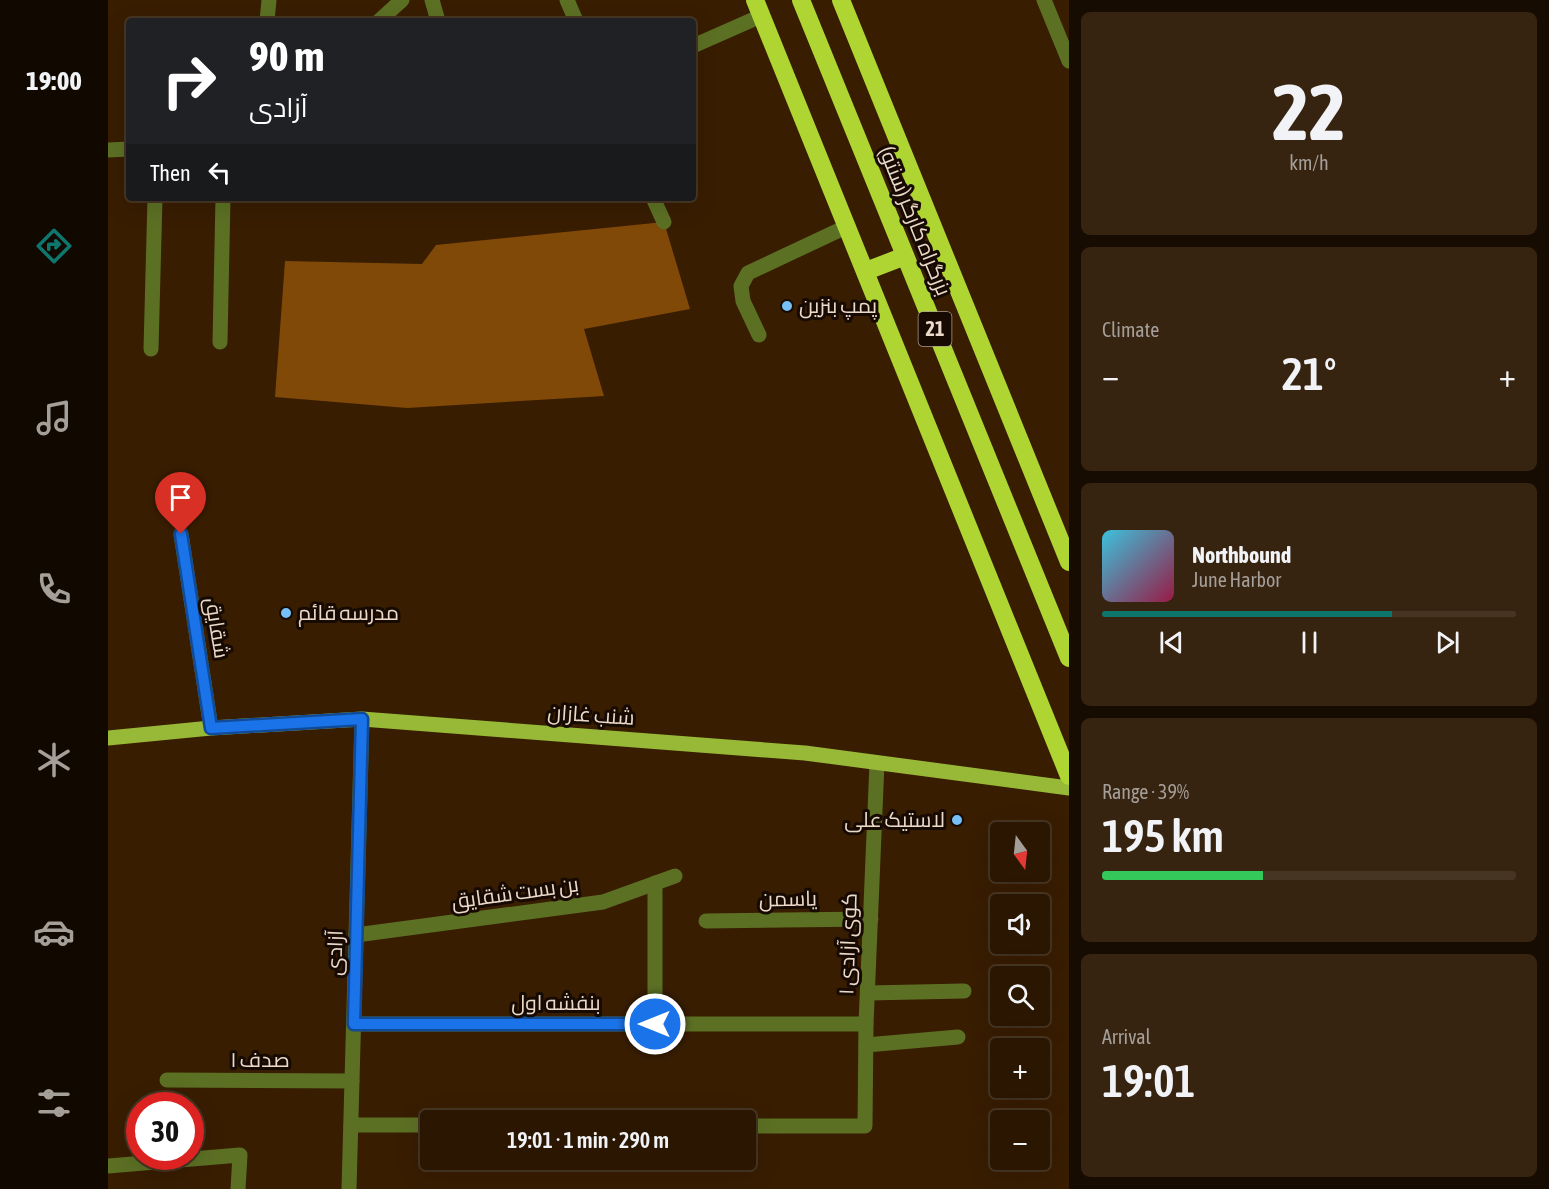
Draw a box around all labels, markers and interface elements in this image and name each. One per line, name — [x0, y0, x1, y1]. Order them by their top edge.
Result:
text: 90 m — [249, 32, 324, 80]
icon: right — [150, 42, 228, 120]
text: 19:00 — [26, 65, 82, 96]
text: 22 — [1272, 67, 1346, 157]
text: آزادی — [249, 92, 308, 123]
street label: بزرگراه کارگر (سنتو) — [874, 142, 957, 299]
text: km/h — [1289, 151, 1329, 174]
icon: left — [203, 156, 236, 189]
text: Then — [150, 160, 191, 186]
icon: directions — [33, 225, 75, 267]
place label: پمپ بنزین — [799, 293, 878, 320]
marker: پمپ بنزین — [780, 299, 794, 313]
road number: 21 — [918, 312, 952, 346]
text: Climate — [1102, 318, 1159, 341]
text: 21° — [1282, 348, 1336, 400]
text: − — [1102, 356, 1119, 394]
text: + — [1499, 356, 1516, 394]
icon: music — [33, 397, 75, 439]
pin — [155, 472, 206, 534]
icon: arrive — [164, 481, 197, 514]
text: Northbound — [1192, 542, 1291, 568]
icon: phone — [33, 568, 75, 610]
text: June Harbor — [1192, 568, 1281, 591]
street label: شقایق — [199, 596, 235, 660]
place label: مدرسه قائم — [298, 600, 399, 627]
marker: مدرسه قائم — [279, 606, 293, 620]
icon: previous — [1155, 626, 1188, 659]
icon: pause — [1293, 626, 1326, 659]
icon: next — [1431, 626, 1464, 659]
street label: شنب غازان — [547, 699, 635, 731]
icon: climate — [33, 739, 75, 781]
text: Range · 39% — [1102, 780, 1189, 803]
place label: لاستیک علی — [844, 807, 945, 833]
text: 195 km — [1102, 810, 1224, 862]
marker: لاستیک علی — [950, 813, 964, 827]
north arrow — [990, 822, 1050, 882]
map controls — [990, 822, 1050, 1170]
street label: بن بست شقایق — [450, 871, 580, 915]
street label: یاسمن — [759, 885, 818, 913]
street label: کوی آزادی ۱ — [833, 893, 863, 995]
button: sound — [990, 894, 1050, 954]
icon: car — [33, 911, 75, 953]
street label: آزادی — [321, 929, 349, 976]
button: search — [990, 966, 1050, 1026]
street label: بنفشه اول — [511, 990, 601, 1016]
position arrow — [623, 992, 687, 1056]
text: Arrival — [1102, 1025, 1151, 1048]
button: + — [990, 1038, 1050, 1098]
street label: صدف ۱ — [230, 1047, 290, 1071]
text: 19:01 — [1102, 1055, 1196, 1107]
icon: filters — [33, 1082, 75, 1124]
speed limit sign: 30 — [126, 1092, 204, 1170]
button: − — [990, 1110, 1050, 1170]
text: 19:01 · 1 min · 290 m — [507, 1127, 669, 1153]

